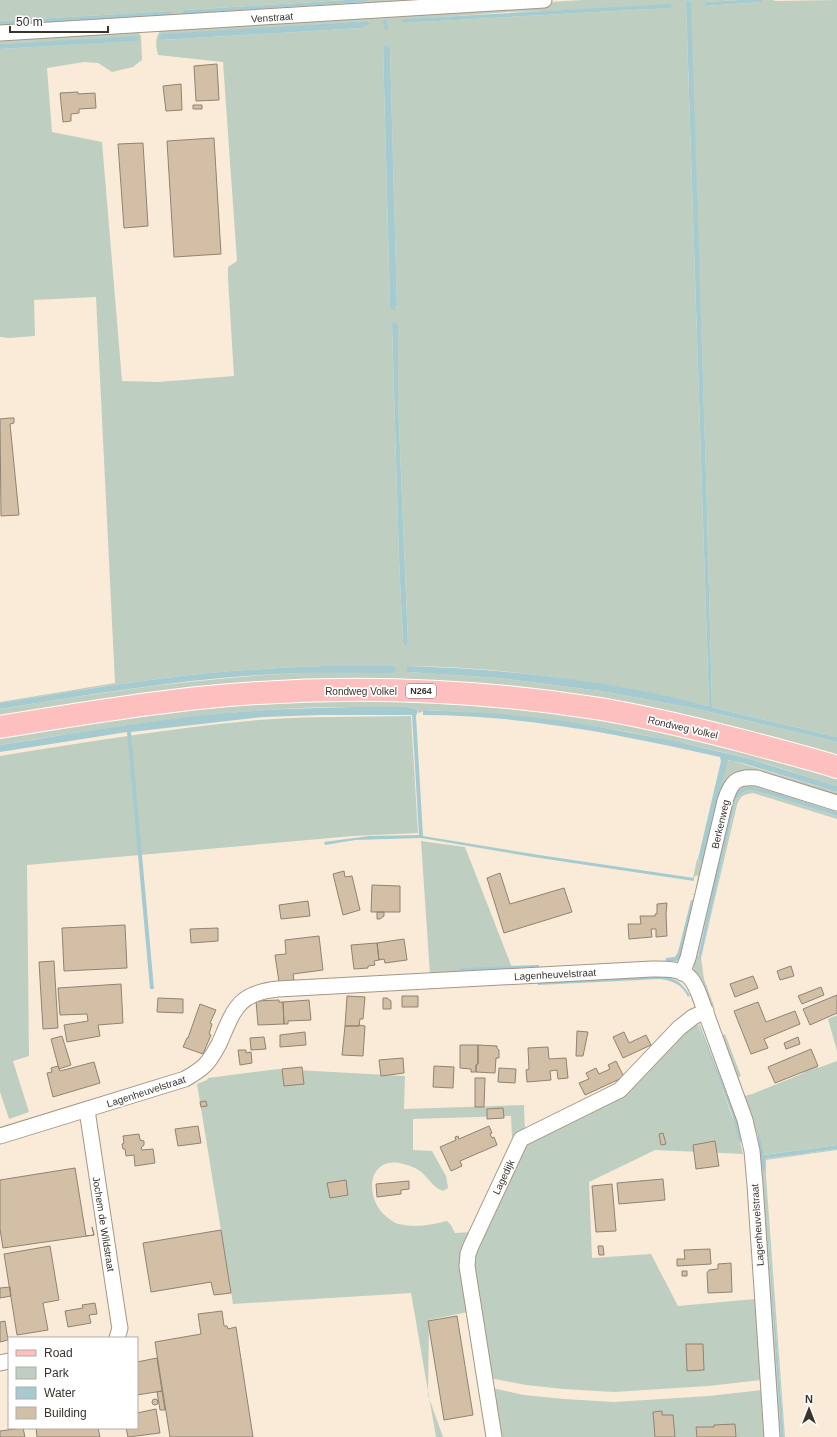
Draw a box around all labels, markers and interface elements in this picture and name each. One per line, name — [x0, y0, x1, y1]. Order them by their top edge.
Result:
scale bar — [10, 8, 108, 34]
street label: Venstraat — [251, 11, 294, 24]
text: 50 m — [16, 15, 43, 29]
road number: N264 — [406, 684, 436, 698]
street label: Rondweg Volkel — [325, 686, 397, 697]
street label: Rondweg Volkel — [647, 714, 719, 741]
street label: Berkenweg — [710, 799, 731, 850]
street label: Lagenheuvelstraat — [514, 967, 597, 982]
street label: Lagenheuvelstraat — [105, 1073, 187, 1109]
street label: Lagedijk — [491, 1157, 517, 1196]
street label: Jochem de Wildstraat — [91, 1176, 116, 1273]
street label: Lagenheuvelstraat — [749, 1183, 766, 1266]
legend — [8, 1337, 138, 1429]
text: Road — [44, 1346, 73, 1360]
text: Park — [44, 1366, 70, 1380]
text: Water — [44, 1386, 76, 1400]
north arrow — [789, 1389, 829, 1429]
text: N — [805, 1393, 813, 1405]
text: Building — [44, 1406, 87, 1420]

